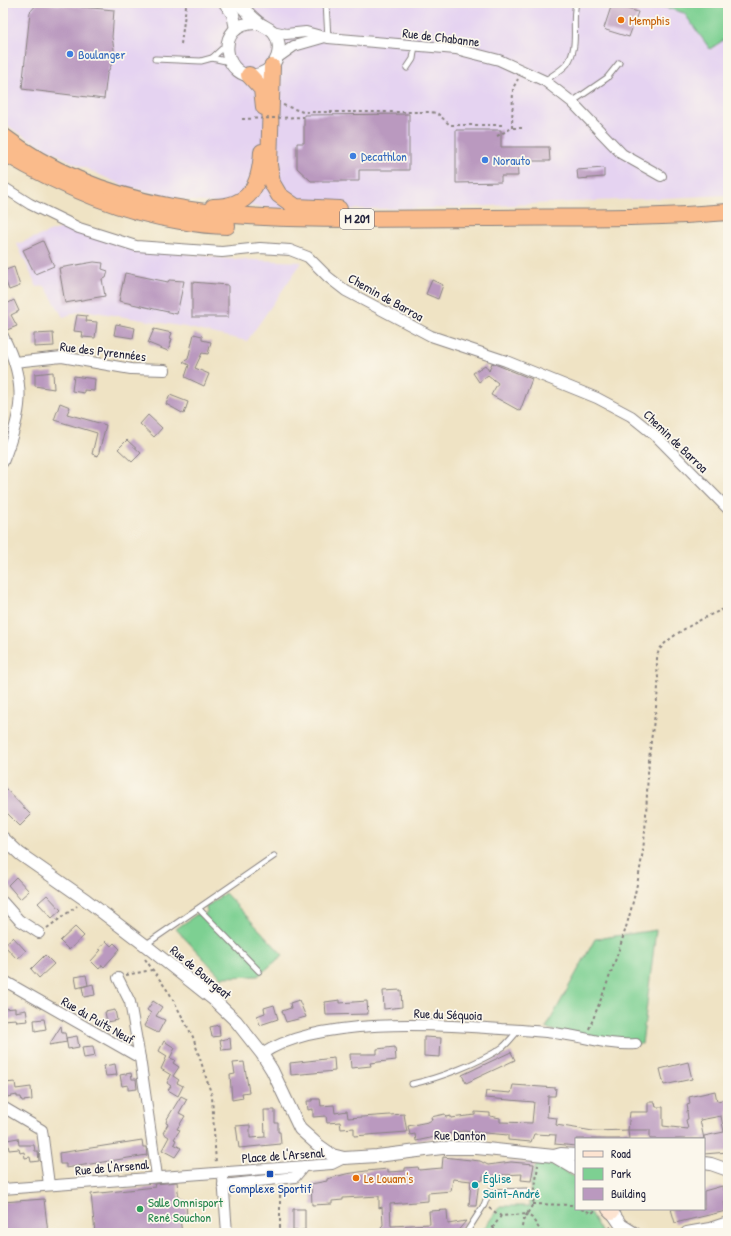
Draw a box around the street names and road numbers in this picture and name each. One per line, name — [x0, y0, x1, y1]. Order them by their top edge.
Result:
street label: Rue de Chabanne — [401, 23, 481, 51]
road number: M 201 — [340, 209, 374, 229]
street label: Chemin de Barroa — [345, 269, 427, 325]
street label: Rue des Pyrennées — [59, 337, 147, 365]
street label: Chemin de Barroa — [640, 405, 712, 477]
street label: Rue de Bourgeat — [166, 941, 236, 1003]
street label: Rue du Puits Neuf — [58, 992, 138, 1048]
street label: Rue du Séquoia — [414, 1004, 482, 1024]
street label: Rue Danton — [434, 1126, 486, 1144]
street label: Place de l'Arsenal — [241, 1143, 325, 1167]
street label: Rue de l'Arsenal — [74, 1155, 150, 1179]

